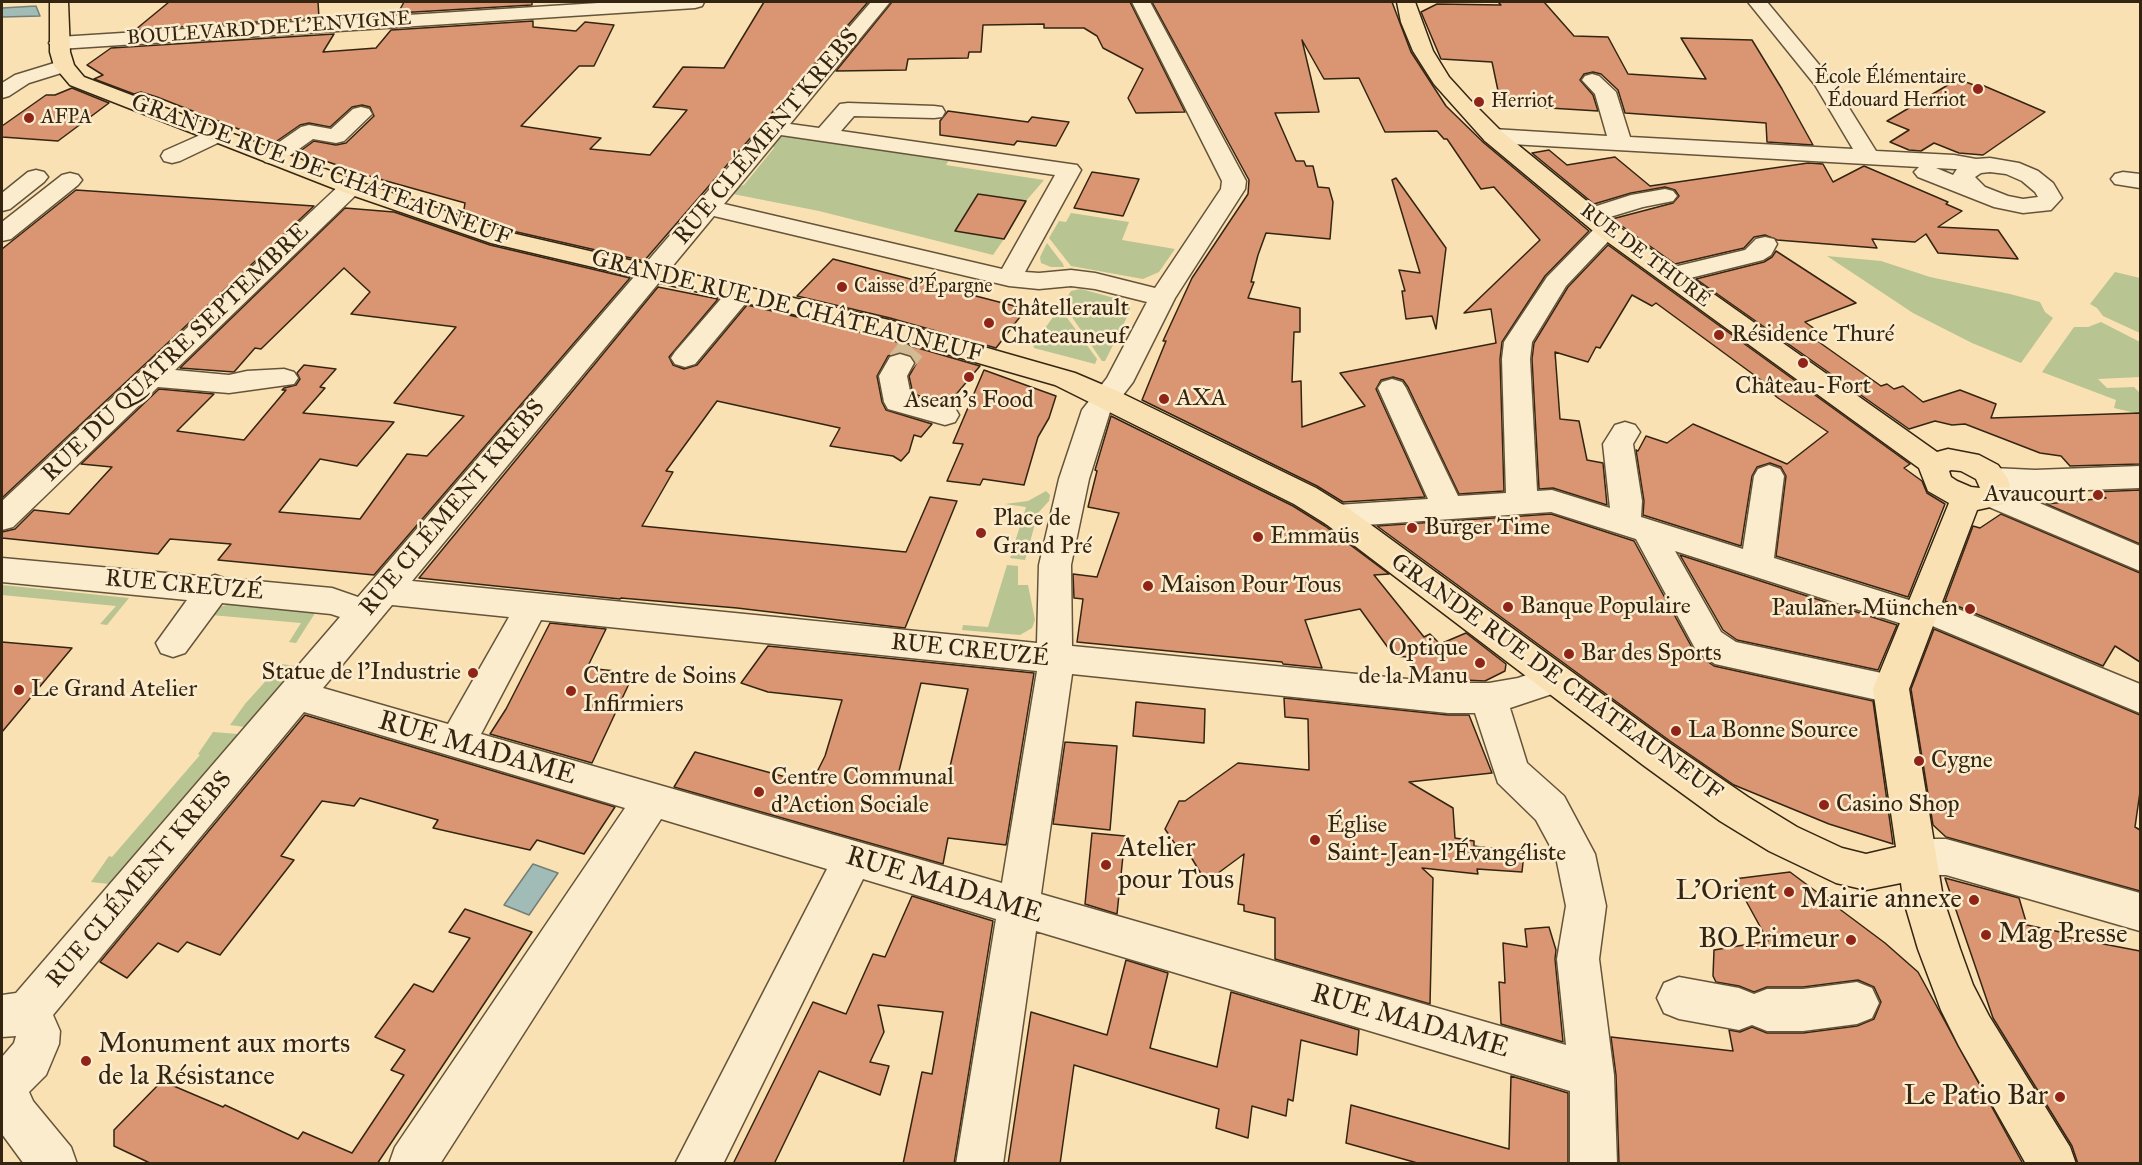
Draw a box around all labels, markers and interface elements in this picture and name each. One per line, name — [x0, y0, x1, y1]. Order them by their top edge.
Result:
street label: BOULEVARD DE L'ENVIGNE — [126, 7, 412, 51]
street label: RUE CLÉMENT KREBS — [668, 23, 866, 251]
place label: École Élémentaire Édouard Herriot — [1815, 66, 1966, 113]
marker: École Élémentaire Édouard Herriot — [1971, 82, 1985, 96]
street label: GRANDE RUE DE CHÂTEAUNEUF — [127, 89, 515, 253]
place label: Herriot — [1491, 90, 1554, 114]
marker: Herriot — [1472, 95, 1486, 109]
place label: AFPA — [41, 106, 92, 130]
marker: AFPA — [22, 111, 36, 125]
street label: RUE DE THURÉ — [1575, 199, 1715, 313]
street label: RUE DU QUATRE SEPTEMBRE — [37, 218, 315, 488]
street label: GRANDE RUE DE CHÂTEAUNEUF — [588, 244, 986, 370]
place label: Caisse d'Épargne — [854, 275, 993, 299]
marker: Caisse d'Épargne — [835, 280, 849, 294]
place label: Châtellerault Chateauneuf — [1001, 295, 1129, 351]
marker: Châtellerault Chateauneuf — [982, 316, 996, 330]
place label: Résidence Thuré — [1731, 321, 1895, 349]
marker: Résidence Thuré — [1712, 328, 1726, 342]
marker: Château-Fort — [1796, 356, 1810, 370]
marker: Asean's Food — [962, 370, 976, 384]
place label: Château-Fort — [1735, 373, 1871, 401]
place label: AXA — [1176, 385, 1227, 413]
place label: Asean's Food — [904, 387, 1034, 415]
marker: AXA — [1157, 392, 1171, 406]
street label: RUE CLÉMENT KREBS — [354, 394, 552, 622]
place label: Avaucourt — [1984, 481, 2086, 509]
marker: Avaucourt — [2091, 488, 2105, 502]
place label: Place de Grand Pré — [993, 505, 1092, 561]
place label: Burger Time — [1424, 514, 1550, 542]
marker: Burger Time — [1405, 521, 1419, 535]
place label: Emmaüs — [1270, 523, 1359, 551]
marker: Place de Grand Pré — [974, 526, 988, 540]
marker: Emmaüs — [1251, 530, 1265, 544]
street label: GRANDE RUE DE CHÂTEAUNEUF — [1385, 548, 1727, 808]
street label: RUE CREUZÉ — [104, 565, 264, 607]
place label: Maison Pour Tous — [1160, 572, 1341, 600]
marker: Maison Pour Tous — [1141, 579, 1155, 593]
place label: Banque Populaire — [1520, 593, 1691, 621]
place label: Paulaner München — [1771, 595, 1958, 623]
marker: Banque Populaire — [1501, 600, 1515, 614]
marker: Paulaner München — [1963, 602, 1977, 616]
street label: RUE CREUZÉ — [890, 628, 1050, 674]
place label: Optique de la Manu — [1358, 635, 1468, 691]
place label: Bar des Sports — [1581, 640, 1721, 668]
marker: Bar des Sports — [1562, 647, 1576, 661]
marker: Optique de la Manu — [1473, 656, 1487, 670]
place label: Statue de l'Industrie — [262, 659, 461, 687]
place label: Centre de Soins Infirmiers — [583, 663, 736, 719]
marker: Statue de l'Industrie — [466, 666, 480, 680]
place label: Le Grand Atelier — [31, 676, 197, 704]
marker: Le Grand Atelier — [12, 683, 26, 697]
marker: Centre de Soins Infirmiers — [564, 684, 578, 698]
street label: RUE MADAME — [374, 705, 580, 793]
place label: La Bonne Source — [1688, 717, 1858, 745]
marker: La Bonne Source — [1669, 724, 1683, 738]
place label: Cygne — [1931, 747, 1993, 775]
marker: Cygne — [1912, 754, 1926, 768]
place label: Centre Communal d'Action Sociale — [771, 764, 954, 820]
street label: RUE CLÉMENT KREBS — [41, 766, 239, 994]
marker: Centre Communal d'Action Sociale — [752, 785, 766, 799]
place label: Casino Shop — [1836, 791, 1960, 819]
marker: Casino Shop — [1817, 798, 1831, 812]
place label: Église Saint-Jean-l'Évangéliste — [1327, 812, 1566, 868]
place label: Atelier pour Tous — [1118, 832, 1234, 898]
marker: Église Saint-Jean-l'Évangéliste — [1308, 833, 1322, 847]
street label: RUE MADAME — [842, 840, 1046, 932]
marker: Atelier pour Tous — [1099, 858, 1113, 872]
place label: L'Orient — [1676, 875, 1777, 909]
place label: Mairie annexe — [1800, 883, 1962, 917]
marker: L'Orient — [1782, 885, 1796, 899]
marker: Mairie annexe — [1967, 893, 1981, 907]
place label: Mag Presse — [1998, 918, 2128, 952]
place label: BO Primeur — [1699, 923, 1839, 957]
marker: Mag Presse — [1979, 928, 1993, 942]
marker: BO Primeur — [1844, 933, 1858, 947]
street label: RUE MADAME — [1307, 978, 1513, 1066]
place label: Monument aux morts de la Résistance — [98, 1028, 350, 1094]
marker: Monument aux morts de la Résistance — [79, 1054, 93, 1068]
place label: Le Patio Bar — [1904, 1080, 2048, 1114]
marker: Le Patio Bar — [2053, 1090, 2067, 1104]

